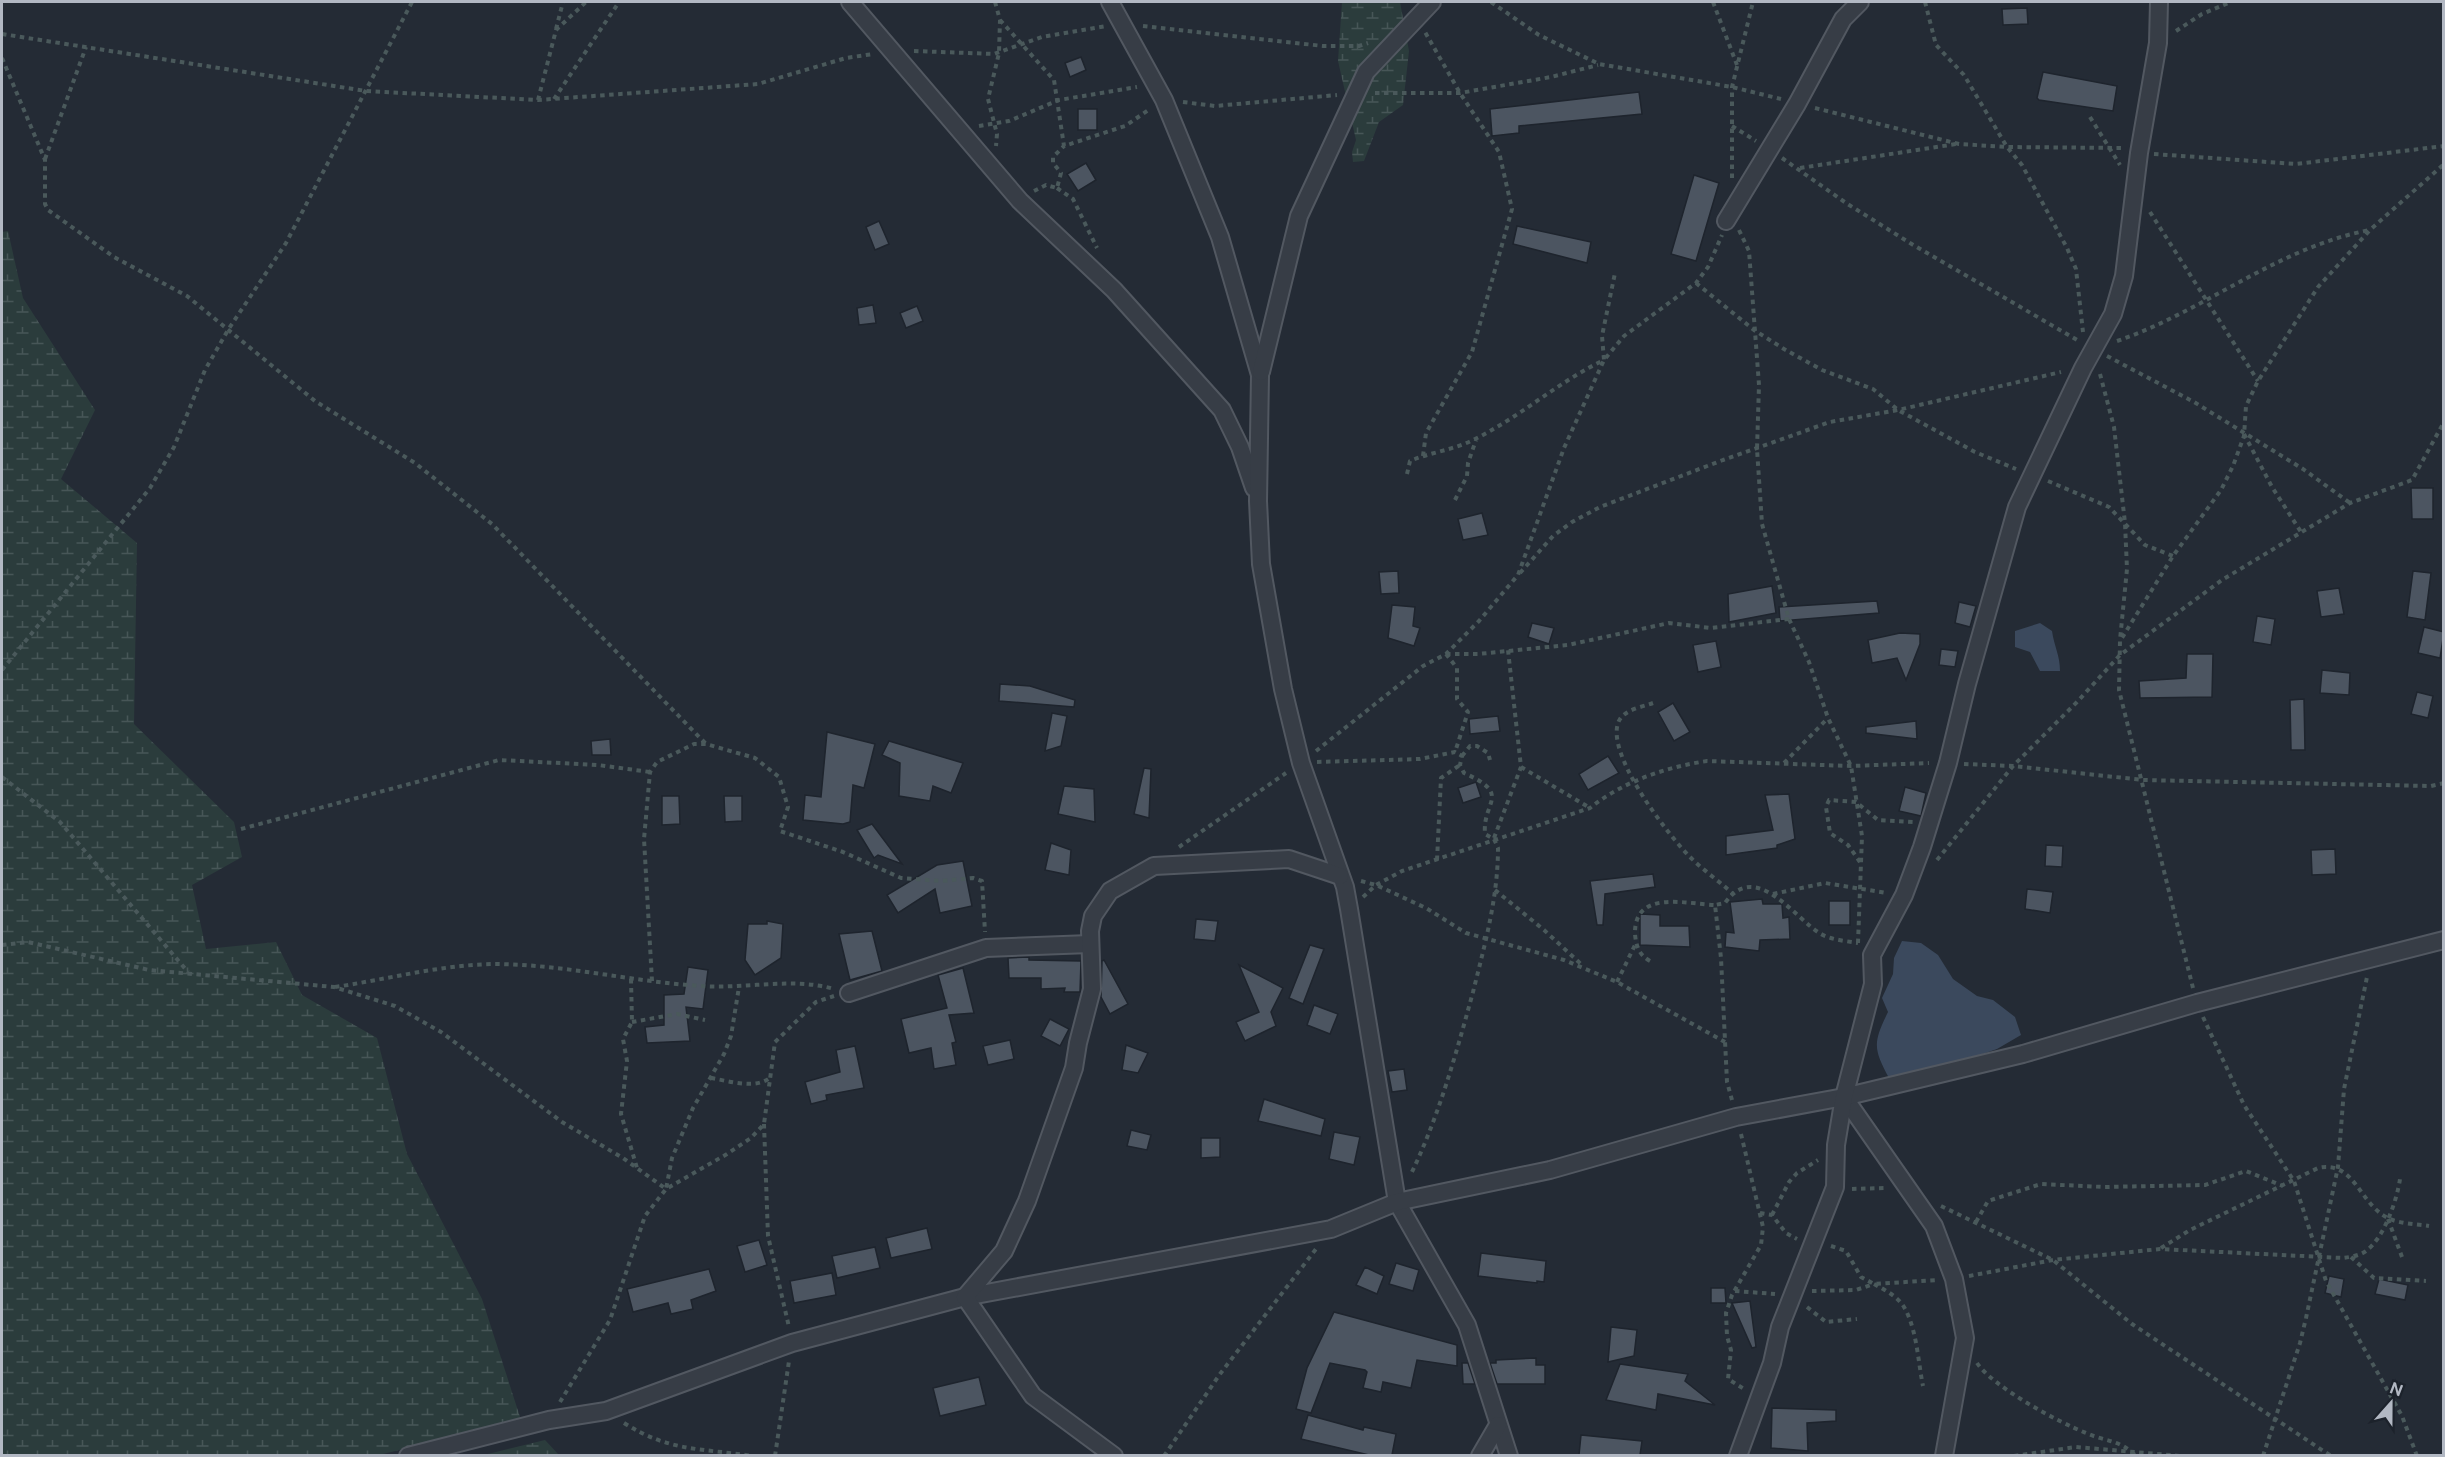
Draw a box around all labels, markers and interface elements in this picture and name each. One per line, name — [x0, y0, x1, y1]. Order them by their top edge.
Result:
north arrow — [2361, 1373, 2421, 1433]
text: N — [2387, 1378, 2405, 1401]

